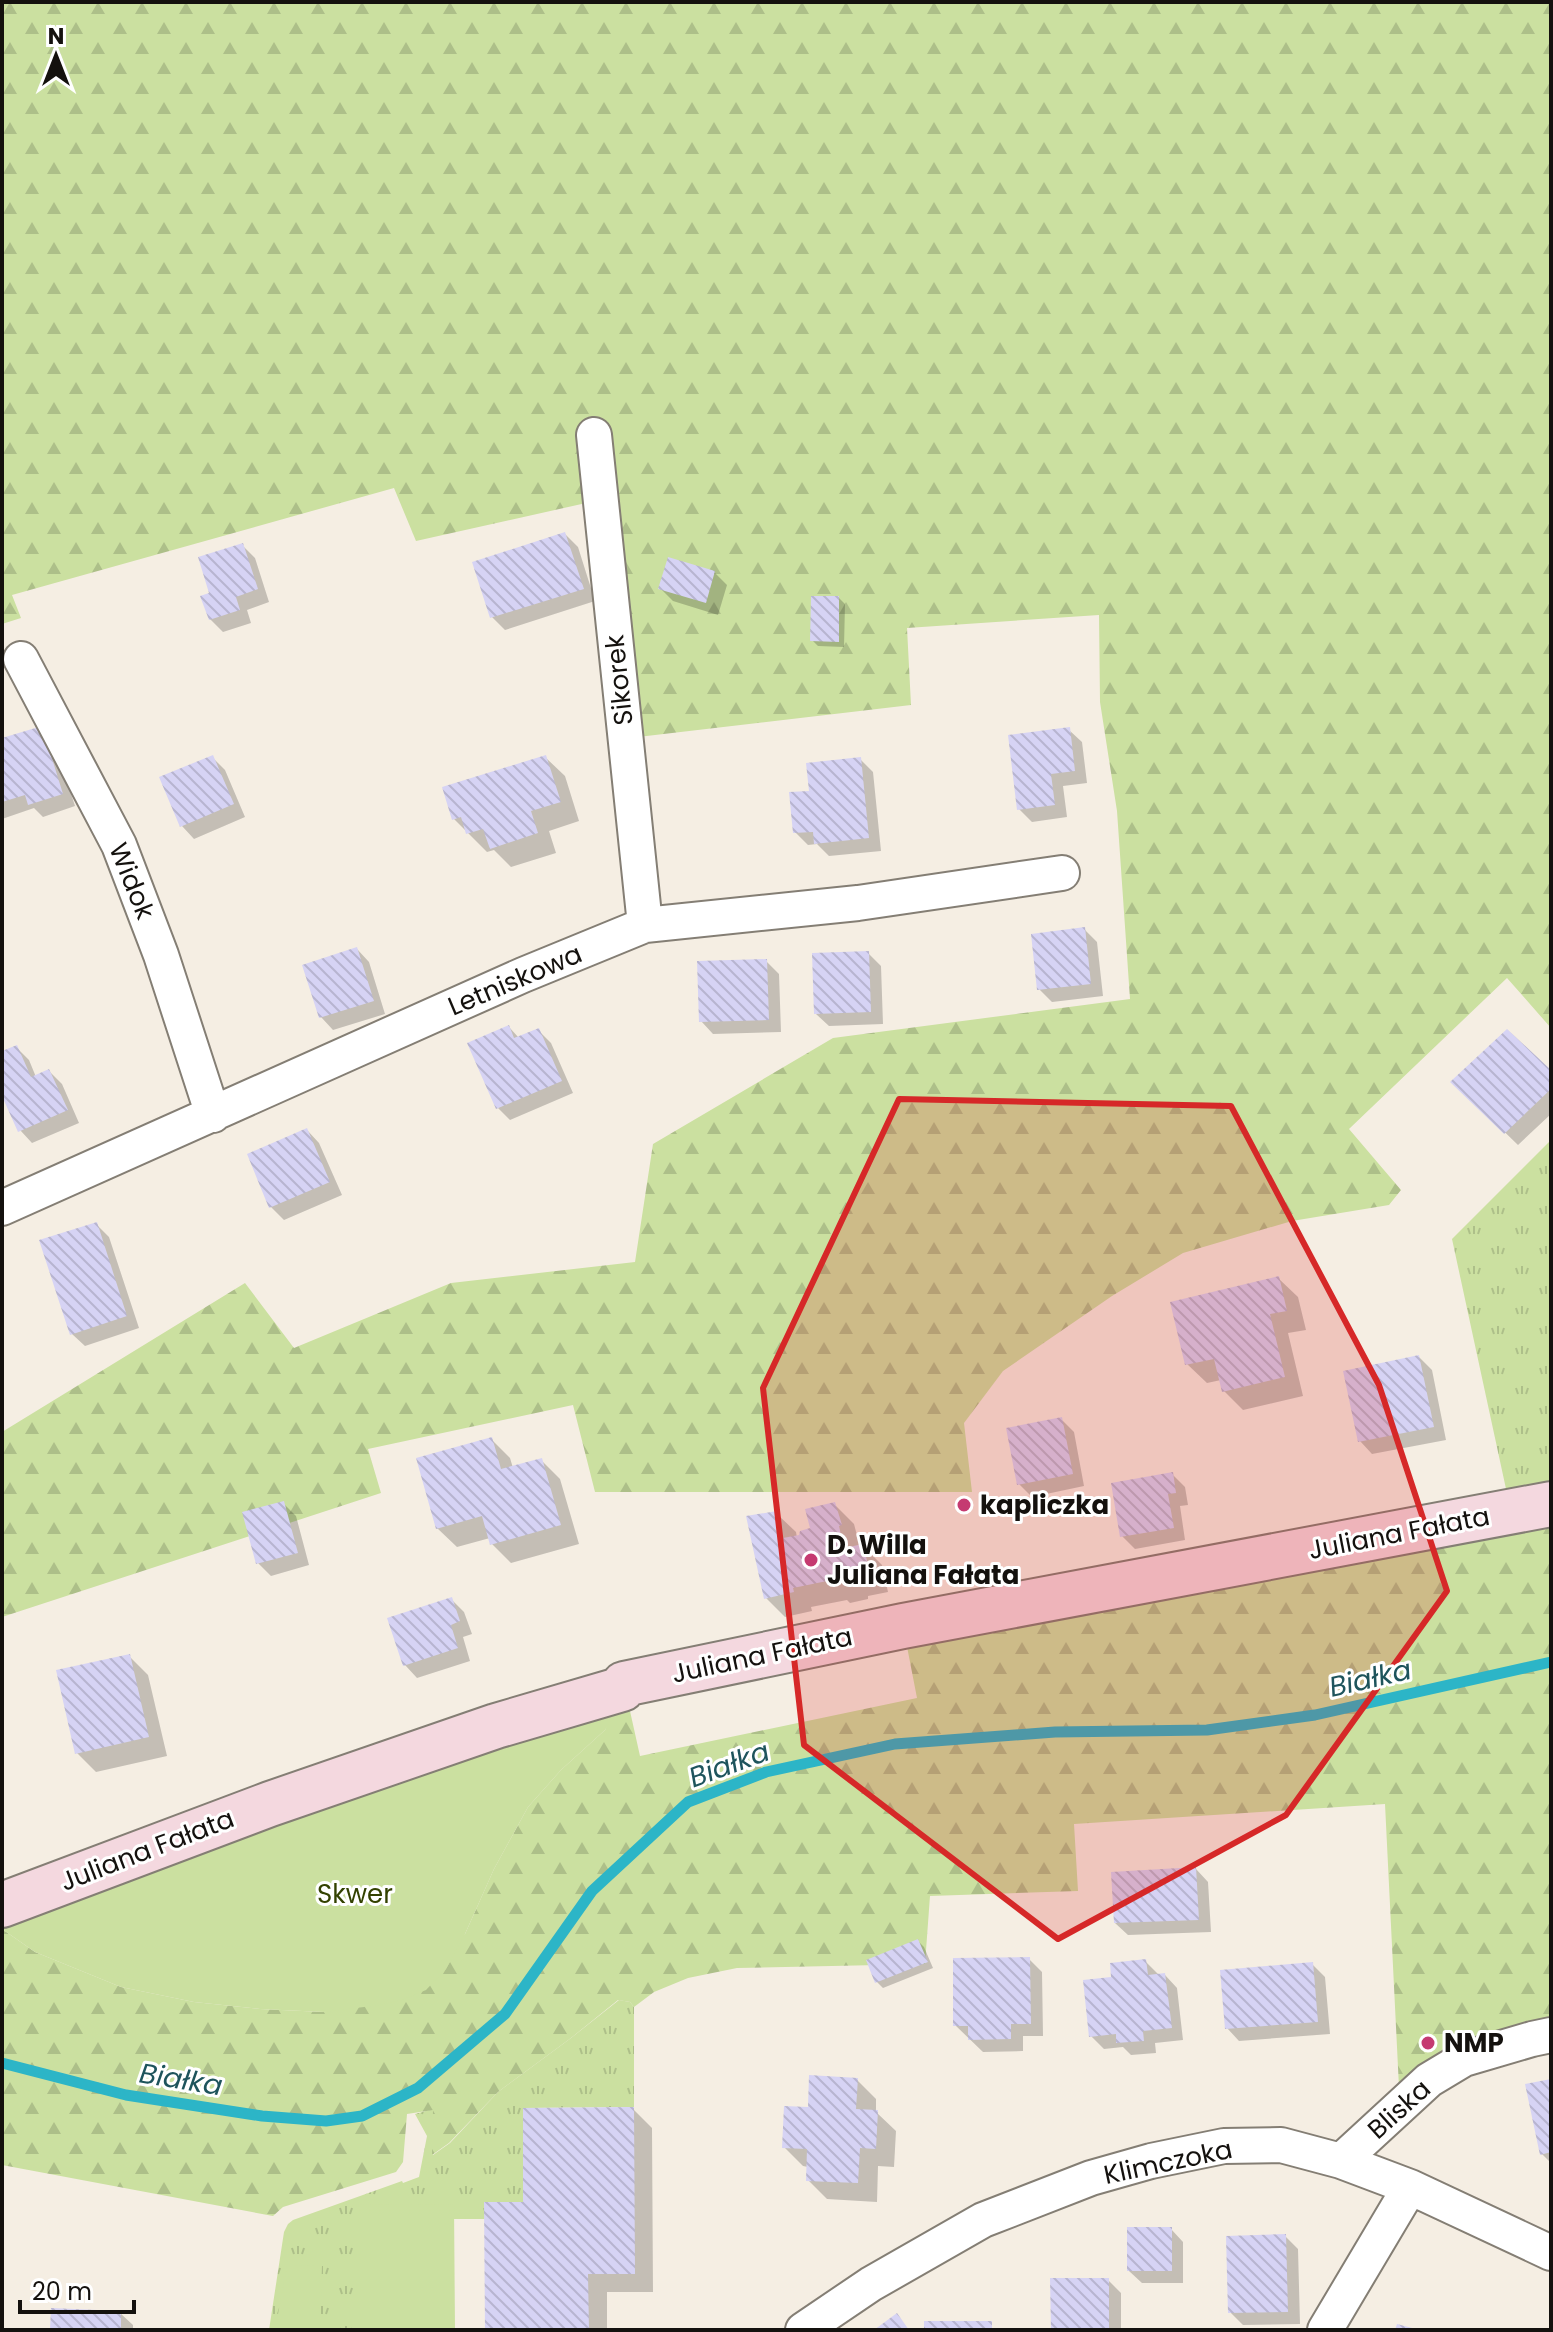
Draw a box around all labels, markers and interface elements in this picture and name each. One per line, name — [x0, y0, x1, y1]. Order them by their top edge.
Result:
north arrow — [16, 16, 96, 96]
text: N — [48, 21, 64, 52]
street label: Sikorek — [596, 632, 642, 727]
street label: Widok — [100, 837, 164, 925]
street label: Letniskowa — [442, 936, 588, 1024]
place label: kapliczka — [980, 1487, 1109, 1523]
marker: kapliczka — [955, 1496, 973, 1514]
street label: Juliana Fałata — [1305, 1498, 1493, 1568]
place label: D. Willa Juliana Fałata — [827, 1527, 1019, 1593]
marker: D. Willa Juliana Fałata — [802, 1551, 820, 1569]
street label: Juliana Fałata — [668, 1618, 856, 1692]
water label: Białka — [1325, 1650, 1415, 1707]
water label: Białka — [683, 1732, 775, 1797]
street label: Juliana Fałata — [55, 1800, 239, 1900]
park label: Skwer — [317, 1876, 393, 1912]
place label: NMP — [1444, 2025, 1504, 2061]
marker: NMP — [1419, 2034, 1437, 2052]
water label: Białka — [137, 2054, 225, 2105]
street label: Bliska — [1360, 2071, 1438, 2147]
street label: Klimczoka — [1100, 2131, 1236, 2193]
scale bar — [20, 2264, 134, 2314]
text: 20 m — [32, 2275, 92, 2308]

